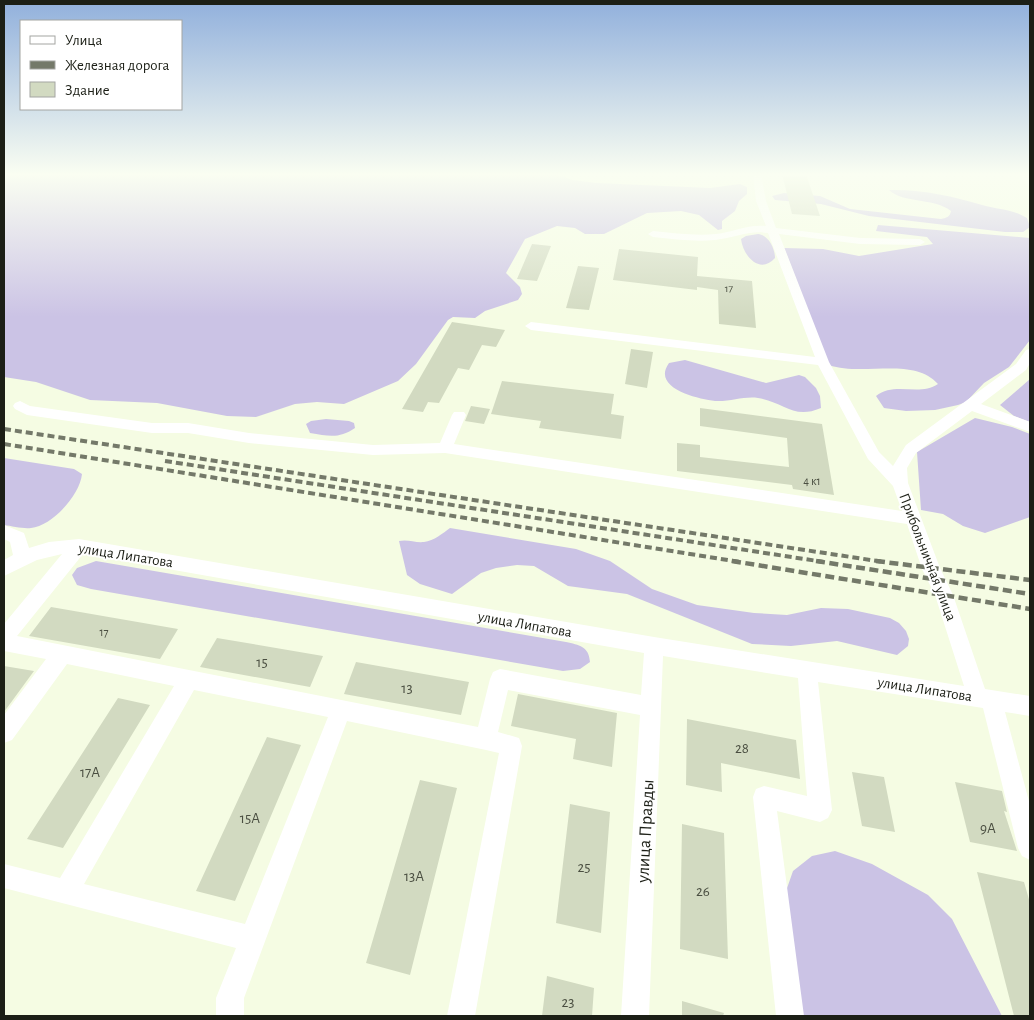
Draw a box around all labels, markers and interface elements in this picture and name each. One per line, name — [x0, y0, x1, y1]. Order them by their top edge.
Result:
legend — [20, 20, 182, 110]
text: Улица — [65, 33, 102, 48]
text: Железная дорога — [65, 58, 170, 73]
text: Здание — [65, 83, 110, 98]
house number: 17 — [725, 283, 734, 294]
house number: 4 к1 — [803, 475, 821, 487]
street label: Прибольничная улица — [896, 491, 959, 623]
street label: улица Липатова — [77, 540, 174, 570]
street label: улица Липатова — [476, 609, 573, 640]
house number: 17 — [99, 626, 109, 638]
house number: 15 — [256, 655, 268, 670]
street label: улица Липатова — [876, 674, 973, 704]
house number: 13 — [401, 681, 413, 696]
house number: 28 — [735, 741, 749, 756]
house number: 17А — [80, 765, 100, 780]
street label: улица Правды — [634, 779, 658, 884]
house number: 15А — [240, 811, 260, 826]
house number: 9А — [980, 821, 996, 836]
house number: 25 — [577, 860, 591, 875]
house number: 13А — [404, 869, 424, 884]
house number: 26 — [696, 884, 710, 899]
house number: 23 — [561, 995, 575, 1010]

